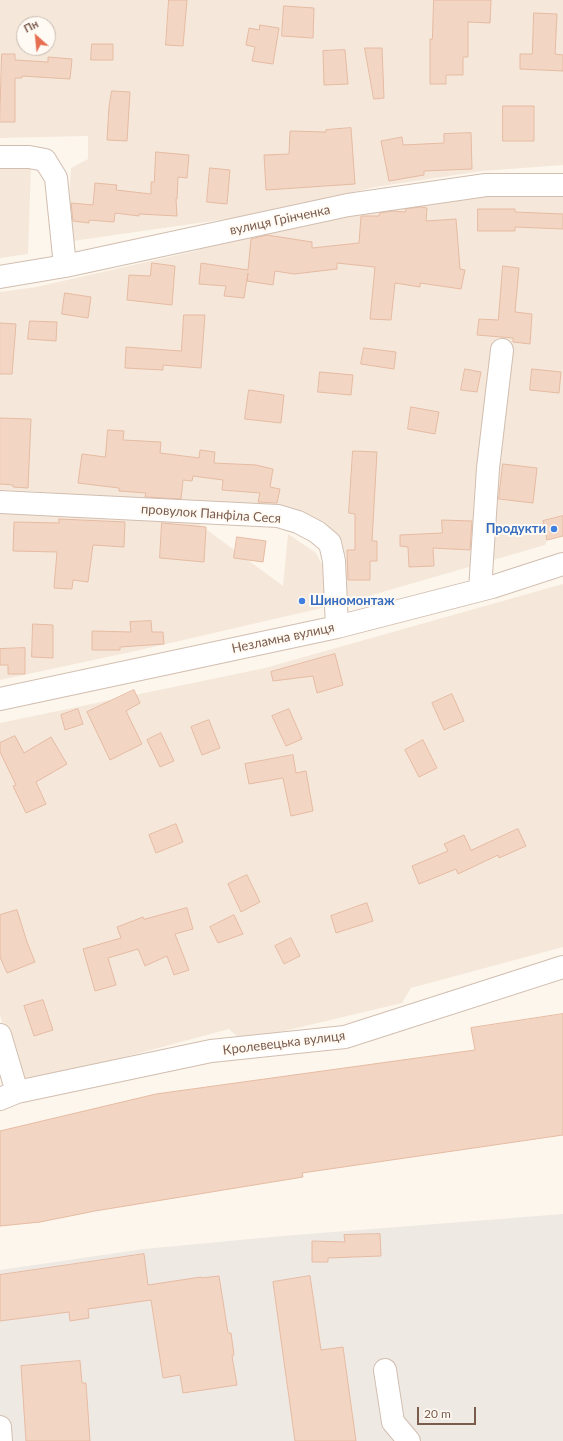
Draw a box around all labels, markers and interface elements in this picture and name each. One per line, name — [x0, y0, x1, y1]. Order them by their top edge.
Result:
north arrow — [16, 16, 56, 56]
text: Пн — [21, 17, 40, 35]
street label: вулиця Грінченка — [228, 202, 332, 238]
street label: провулок Панфіла Сеся — [141, 501, 281, 527]
place label: Продукти — [486, 521, 546, 537]
marker: Продукти — [549, 524, 559, 534]
place label: Шиномонтаж — [310, 593, 394, 609]
marker: Шиномонтаж — [297, 596, 307, 606]
street label: Незламна вулиця — [230, 620, 336, 656]
street label: Кролевецька вулиця — [222, 1028, 346, 1058]
scale bar — [419, 1399, 478, 1425]
text: 20 m — [424, 1406, 451, 1421]

